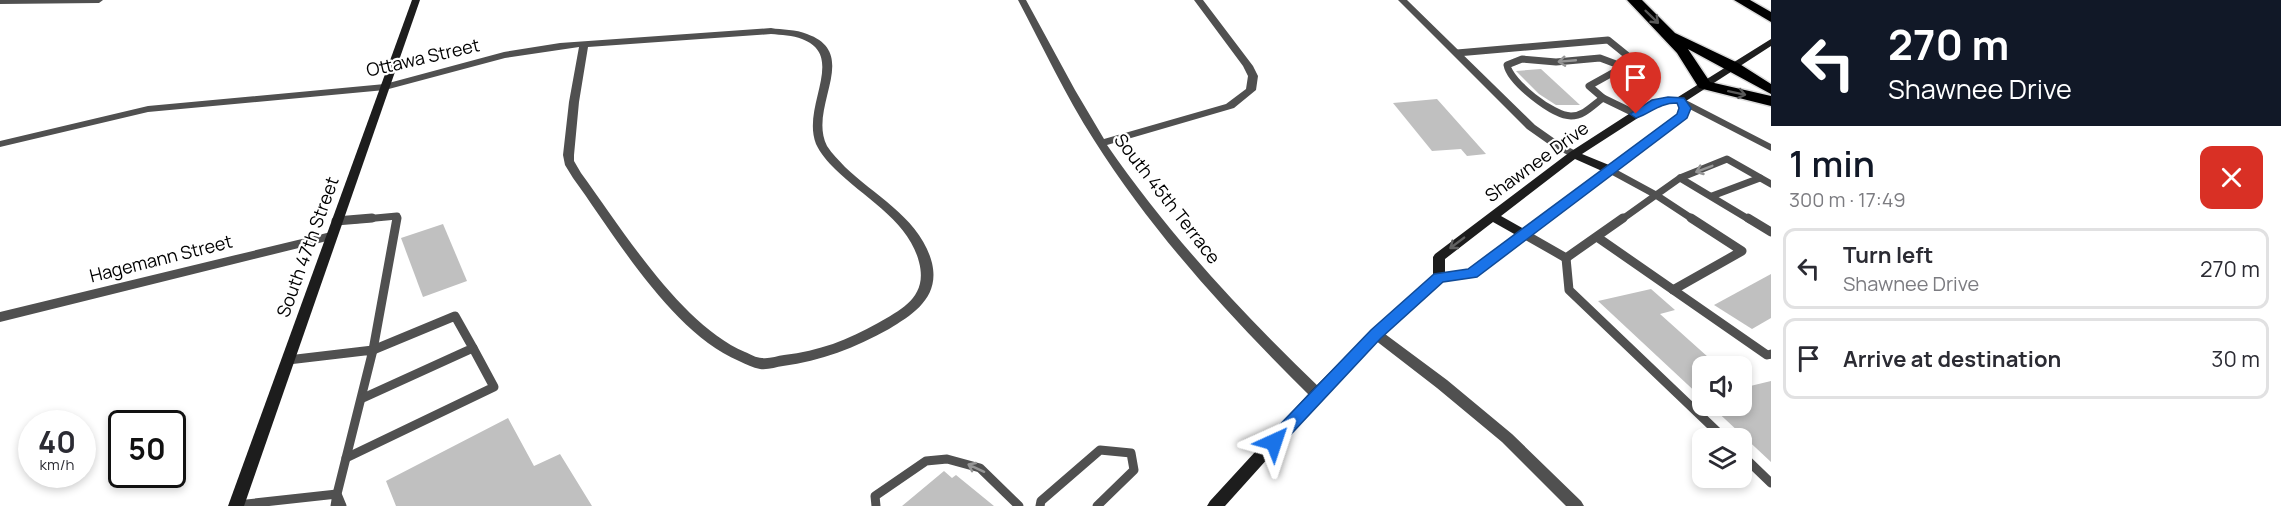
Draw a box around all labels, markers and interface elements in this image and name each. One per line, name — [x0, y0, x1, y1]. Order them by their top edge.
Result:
one-way arrow — [1644, 10, 1659, 24]
text: 270 m — [1888, 15, 2009, 73]
icon: left — [1789, 24, 1867, 102]
street label: Ottawa Street — [364, 32, 482, 82]
pin — [1610, 52, 1661, 114]
one-way arrow — [1558, 56, 1578, 67]
icon: arrive — [1619, 61, 1652, 94]
text: Shawnee Drive — [1888, 70, 2072, 107]
one-way arrow — [1728, 87, 1747, 99]
street label: Shawnee Drive — [1480, 115, 1593, 207]
street label: South 45th Terrace — [1109, 128, 1226, 268]
text: 1 min — [1789, 139, 1875, 188]
button: close — [2200, 146, 2263, 209]
one-way arrow — [1695, 164, 1714, 175]
street label: South 47th Street — [270, 173, 344, 320]
text: 300 m · 17:49 — [1789, 186, 1906, 213]
street label: Hagemann Street — [87, 229, 235, 287]
one-way arrow — [1449, 236, 1465, 249]
text: Turn left — [1843, 240, 1933, 270]
icon: left — [1792, 252, 1825, 285]
text: 270 m — [2200, 254, 2260, 284]
text: Shawnee Drive — [1843, 270, 1979, 297]
icon: arrive — [1792, 342, 1825, 375]
text: Arrive at destination — [1843, 344, 2061, 374]
text: 30 m — [2211, 344, 2260, 374]
map controls — [1692, 356, 1752, 488]
button: sound — [1692, 356, 1752, 416]
speed limit sign: 50 — [108, 410, 186, 488]
position arrow — [1242, 410, 1306, 474]
text: 40 — [38, 421, 76, 462]
button: layers — [1692, 428, 1752, 488]
text: km/h — [40, 454, 74, 475]
one-way arrow — [967, 462, 985, 473]

